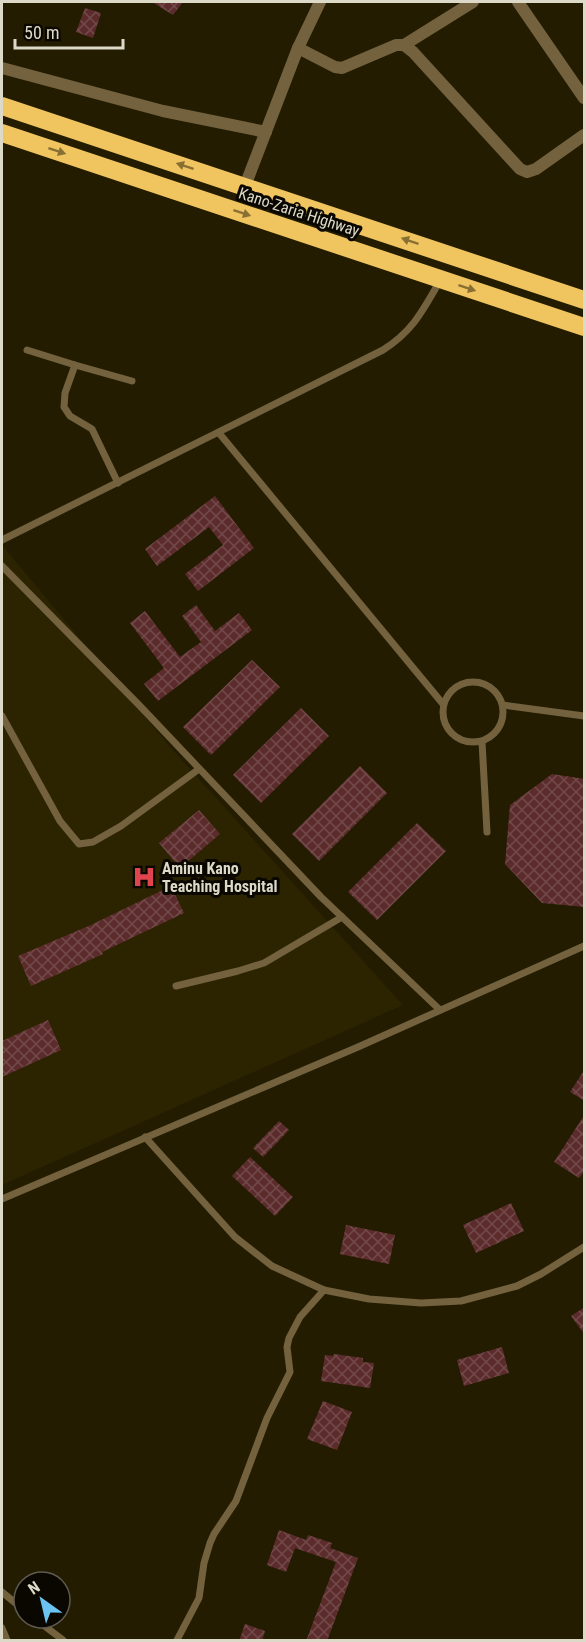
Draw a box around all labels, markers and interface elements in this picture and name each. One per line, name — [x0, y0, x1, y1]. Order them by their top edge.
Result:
scale bar — [15, 12, 123, 50]
text: 50 m — [24, 22, 59, 43]
one-way arrow — [48, 147, 66, 157]
one-way arrow — [176, 161, 194, 170]
street label: Kano-Zaria Highway — [236, 184, 362, 241]
one-way arrow — [233, 209, 251, 218]
one-way arrow — [401, 236, 419, 245]
one-way arrow — [458, 284, 476, 293]
place label: Aminu Kano Teaching Hospital — [162, 859, 278, 896]
hospital icon: Aminu Kano Teaching Hospital — [131, 864, 157, 890]
north arrow — [12, 1570, 72, 1630]
text: N — [25, 1577, 43, 1599]

